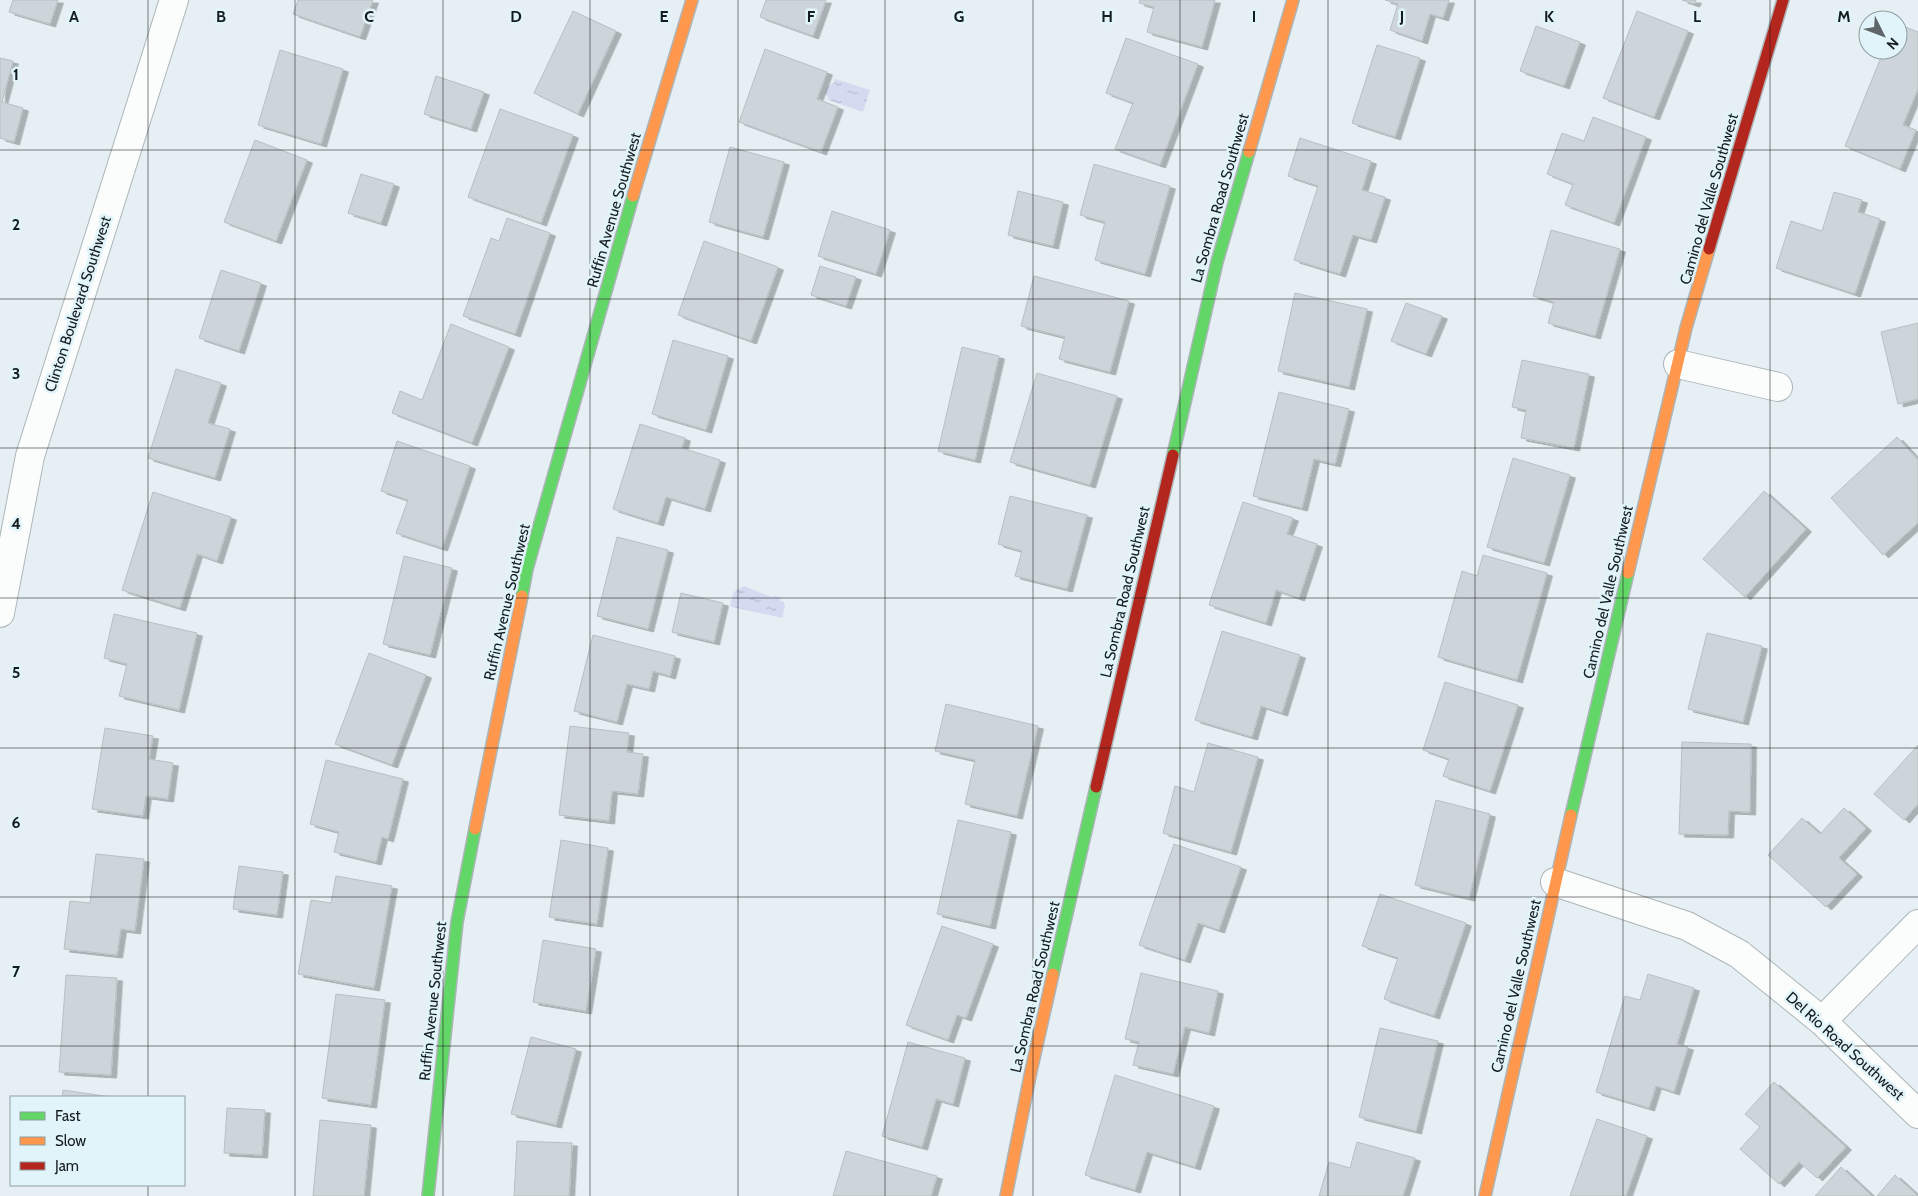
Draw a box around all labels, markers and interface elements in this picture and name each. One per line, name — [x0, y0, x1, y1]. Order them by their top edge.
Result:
text: A — [69, 7, 79, 26]
text: B — [216, 7, 226, 26]
text: C — [364, 7, 374, 26]
text: D — [510, 7, 522, 26]
text: E — [659, 7, 669, 26]
text: F — [807, 7, 816, 26]
text: G — [954, 7, 964, 26]
text: H — [1101, 7, 1113, 26]
text: I — [1252, 7, 1256, 26]
text: J — [1399, 7, 1404, 26]
text: K — [1544, 7, 1554, 26]
text: L — [1693, 7, 1701, 26]
text: M — [1837, 7, 1851, 26]
north arrow — [1858, 10, 1908, 60]
text: N — [1883, 34, 1903, 53]
text: 1 — [13, 65, 19, 84]
street label: La Sombra Road Southwest — [1187, 111, 1253, 285]
street label: Camino del Valle Southwest — [1676, 111, 1742, 287]
street label: Ruffin Avenue Southwest — [583, 131, 645, 289]
street label: Clinton Boulevard Southwest — [41, 214, 115, 394]
text: 2 — [12, 215, 20, 234]
text: 3 — [12, 364, 20, 383]
street label: Camino del Valle Southwest — [1579, 504, 1637, 680]
street label: La Sombra Road Southwest — [1097, 505, 1153, 679]
text: 4 — [11, 514, 21, 533]
street label: Ruffin Avenue Southwest — [480, 522, 534, 682]
text: 5 — [12, 663, 20, 682]
text: 6 — [12, 813, 21, 832]
street label: Camino del Valle Southwest — [1487, 898, 1545, 1074]
street label: La Sombra Road Southwest — [1007, 900, 1063, 1074]
street label: Ruffin Avenue Southwest — [416, 920, 450, 1082]
text: 7 — [12, 962, 21, 981]
street label: Del Rio Road Southwest — [1782, 988, 1908, 1104]
legend — [10, 1096, 185, 1186]
text: Fast — [55, 1107, 80, 1125]
text: Slow — [55, 1132, 86, 1150]
text: Jam — [54, 1157, 79, 1175]

